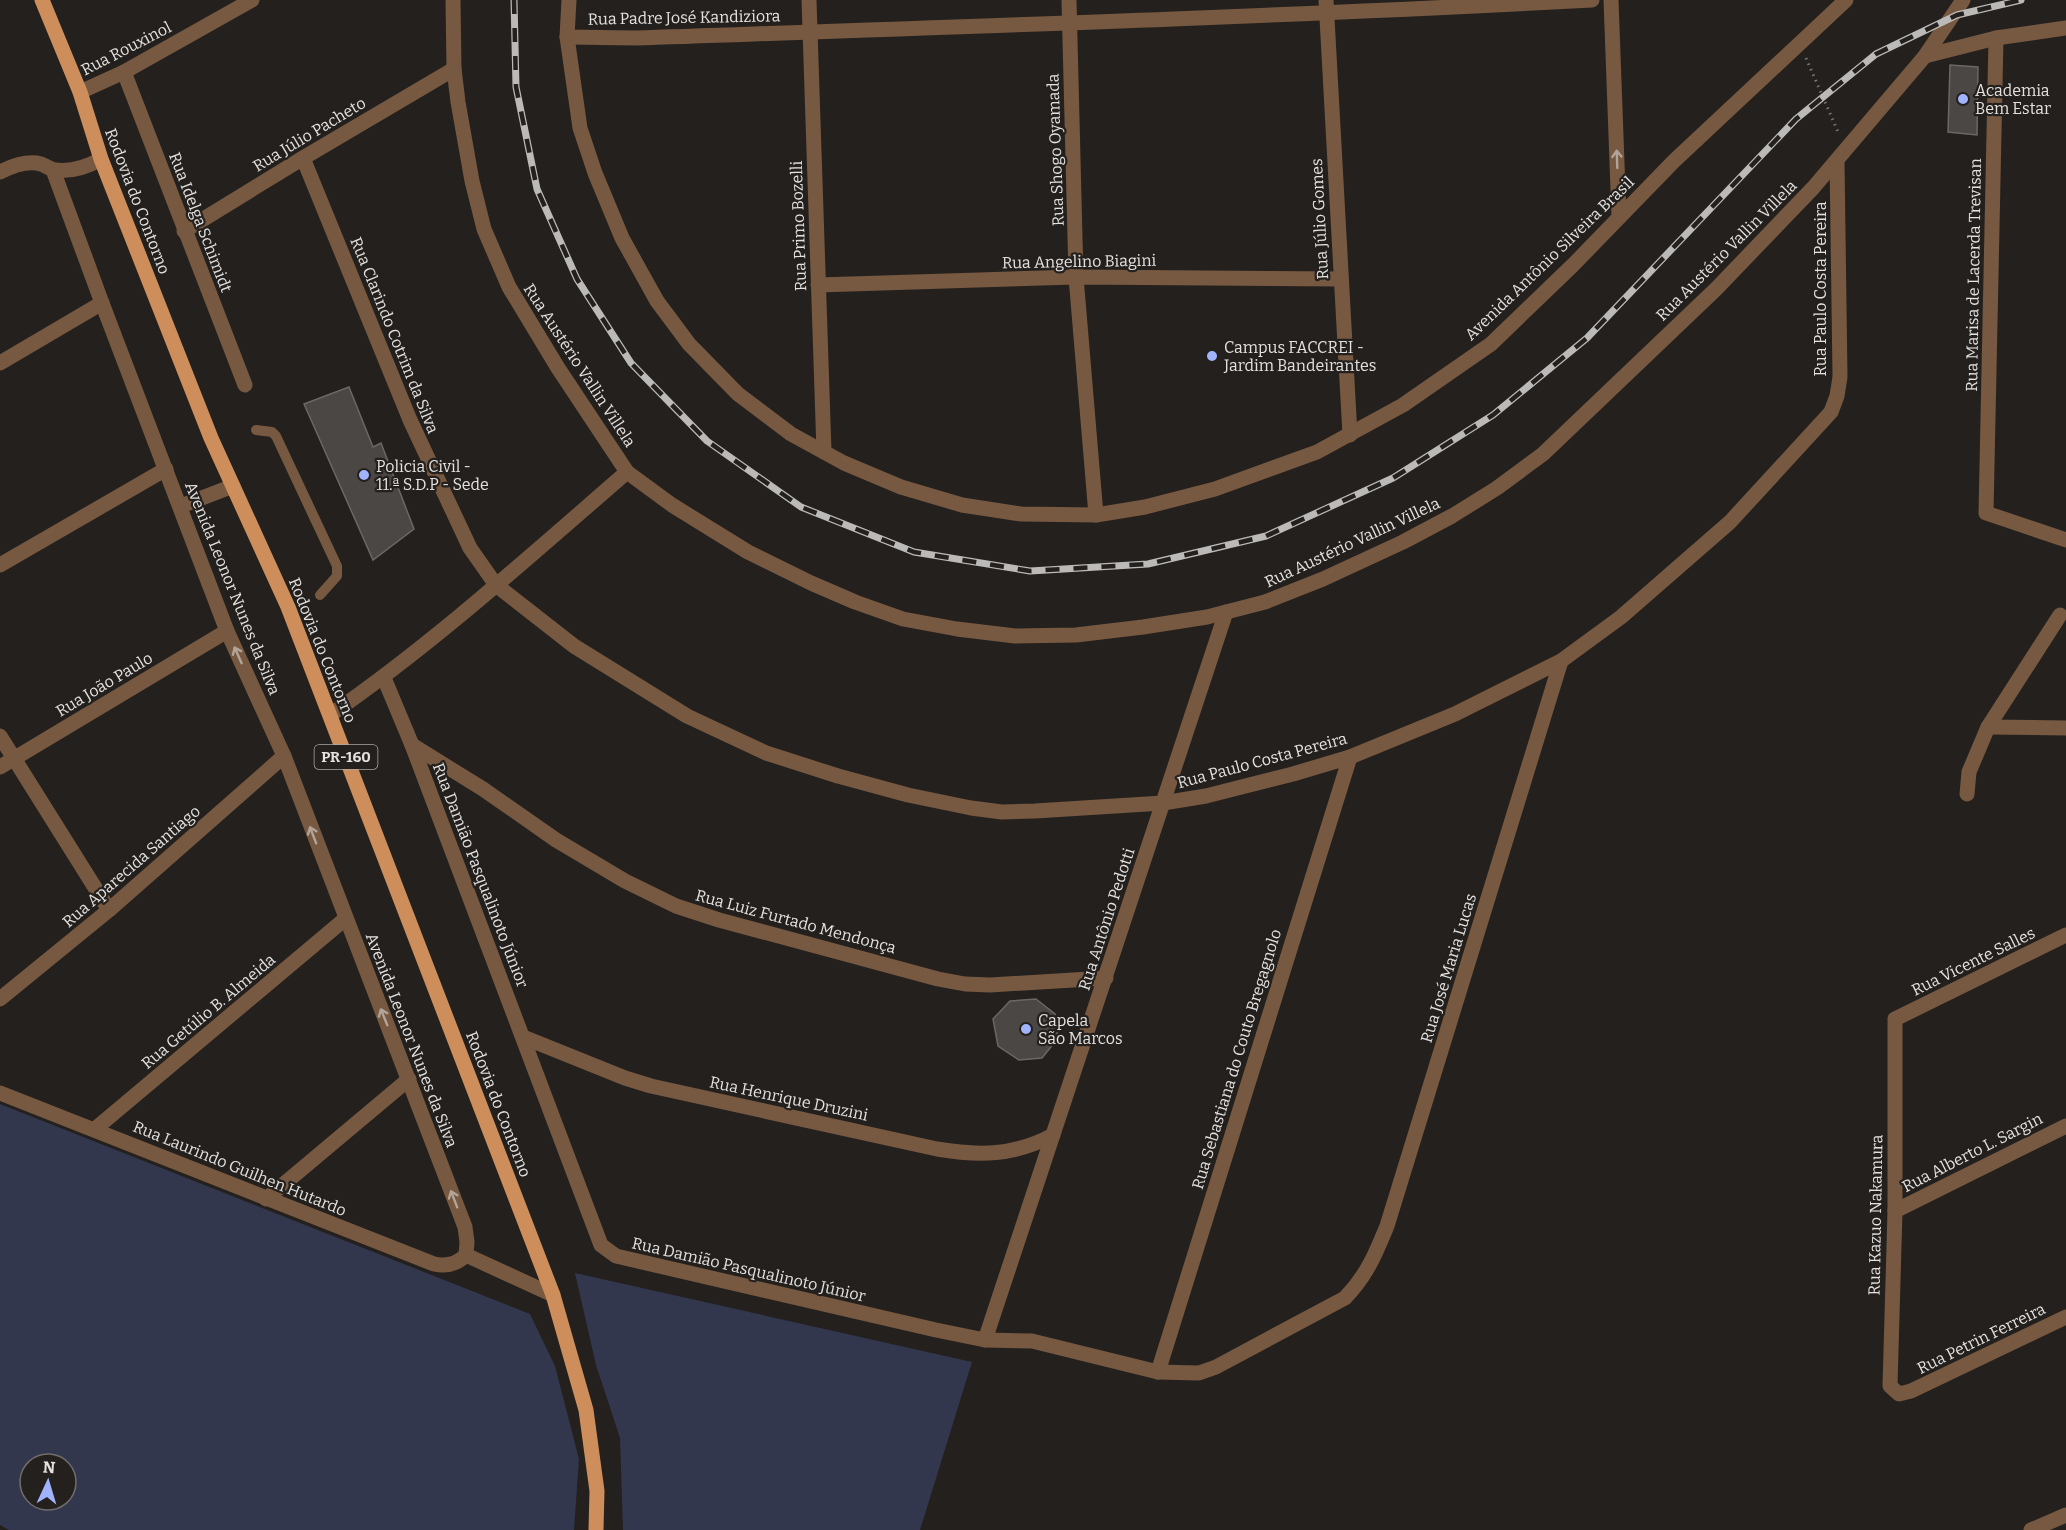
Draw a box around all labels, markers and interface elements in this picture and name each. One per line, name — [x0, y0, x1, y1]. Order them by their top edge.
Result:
street label: Rua Padre José Kandiziora — [587, 6, 781, 29]
street label: Rua Rouxinol — [78, 17, 175, 79]
street label: Rua Shogo Oyamada — [1043, 73, 1068, 227]
place label: Academia Bem Estar — [1975, 81, 2051, 118]
marker: Academia Bem Estar — [1956, 92, 1970, 106]
street label: Rua Júlio Pacheto — [249, 93, 369, 176]
street label: Rodovia do Contorno — [101, 126, 174, 277]
one-way arrow — [1611, 149, 1623, 169]
street label: Rua Idelga Schimidt — [165, 150, 236, 295]
street label: Rua Júlio Gomes — [1307, 158, 1332, 280]
street label: Rua Marisa de Lacerda Trevisan — [1962, 158, 1985, 392]
street label: Rua Primo Bozelli — [787, 160, 810, 292]
street label: Avenida Antônio Silveira Brasil — [1461, 172, 1638, 344]
street label: Rua Austério Vallin Villela — [1652, 176, 1801, 325]
street label: Rua Paulo Costa Pereira — [1811, 201, 1830, 376]
street label: Rua Clarindo Cotrim da Silva — [346, 234, 443, 436]
street label: Rua Angelino Biagini — [1002, 251, 1157, 272]
street label: Rua Austério Vallin Villela — [520, 280, 640, 451]
place label: Campus FACCREI - Jardim Bandeirantes — [1223, 338, 1376, 375]
marker: Campus FACCREI - Jardim Bandeirantes — [1205, 349, 1219, 363]
place label: Policia Civil - 11.ª S.D.P - Sede — [376, 457, 489, 494]
marker: Policia Civil - 11.ª S.D.P - Sede — [357, 468, 371, 482]
street label: Avenida Leonor Nunes da Silva — [181, 479, 284, 698]
street label: Rua Austério Vallin Villela — [1262, 493, 1443, 591]
street label: Rodovia do Contorno — [285, 575, 360, 725]
one-way arrow — [232, 647, 244, 665]
street label: Rua João Paulo — [53, 648, 156, 721]
street label: Rua Paulo Costa Pereira — [1175, 729, 1349, 792]
road number: PR-160 — [314, 745, 378, 769]
street label: Rua Damião Pasqualinoto Júnior — [429, 760, 532, 990]
street label: Rua Aparecida Santiago — [59, 801, 204, 931]
one-way arrow — [307, 826, 318, 845]
street label: Rua Antônio Pedotti — [1075, 845, 1139, 993]
street label: Rua Luiz Furtado Mendonça — [694, 886, 898, 957]
street label: Rua José Maria Lucas — [1417, 891, 1480, 1045]
street label: Rua Vicente Salles — [1908, 923, 2038, 1000]
street label: Rua Sebastiana do Couto Bregagnolo — [1188, 927, 1285, 1191]
street label: Avenida Leonor Nunes da Silva — [362, 930, 461, 1150]
street label: Rua Getúlio B. Almeida — [138, 950, 279, 1073]
one-way arrow — [378, 1008, 389, 1027]
place label: Capela São Marcos — [1038, 1011, 1123, 1048]
marker: Capela São Marcos — [1019, 1022, 1033, 1036]
street label: Rodovia do Contorno — [462, 1029, 535, 1180]
street label: Rua Henrique Druzini — [708, 1072, 870, 1125]
street label: Rua Alberto L. Sargin — [1899, 1109, 2045, 1196]
street label: Rua Laurindo Guilhen Hutardo — [130, 1117, 349, 1220]
street label: Rua Kazuo Nakamura — [1865, 1134, 1886, 1295]
one-way arrow — [448, 1190, 459, 1209]
street label: Rua Damião Pasqualinoto Júnior — [630, 1233, 868, 1306]
street label: Rua Petrin Ferreira — [1914, 1299, 2049, 1378]
north arrow — [18, 1452, 78, 1512]
text: N — [42, 1458, 56, 1477]

